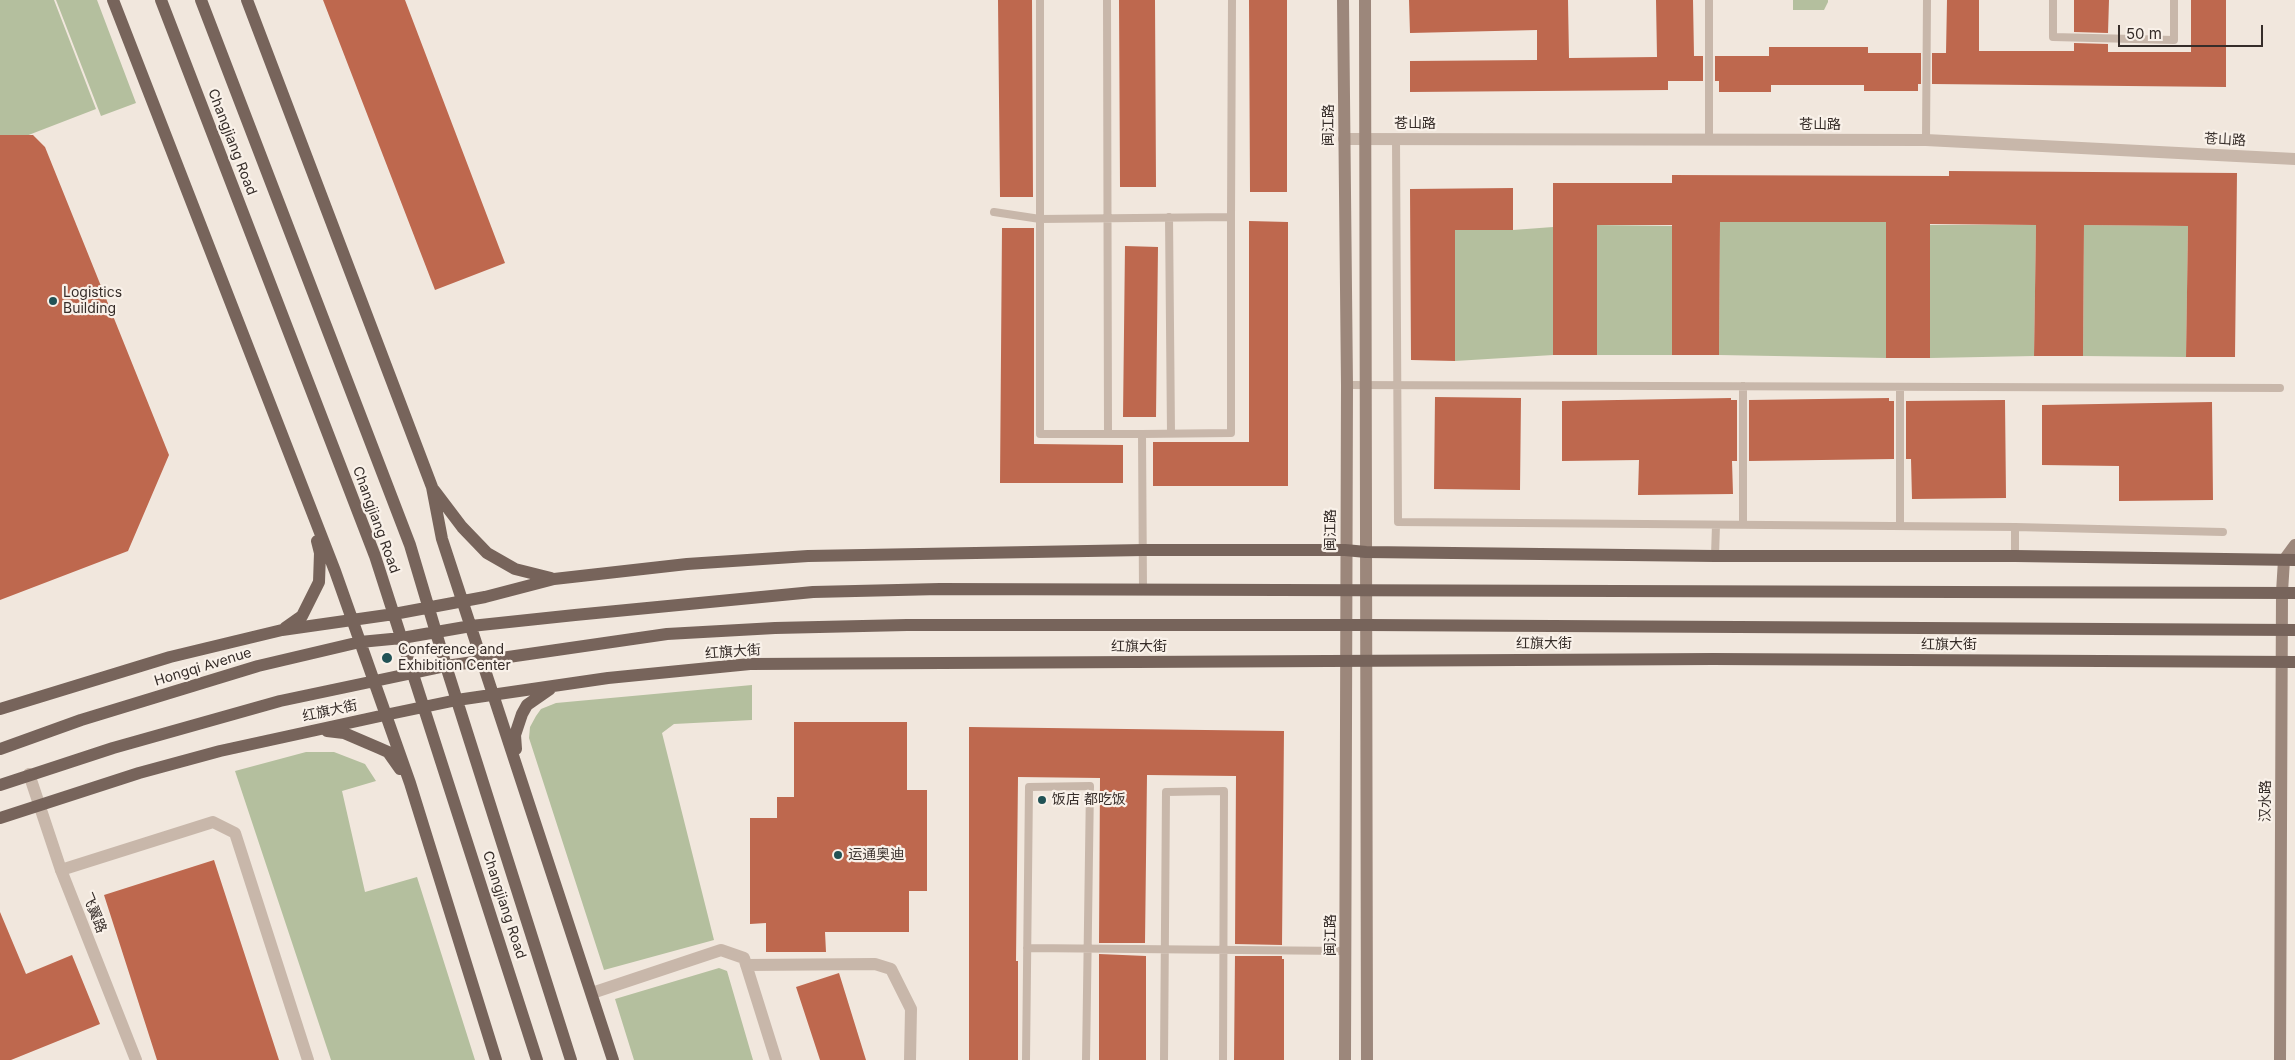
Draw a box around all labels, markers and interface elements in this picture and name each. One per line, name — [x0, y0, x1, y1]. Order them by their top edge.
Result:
scale bar — [2120, 15, 2265, 47]
text: 50 m — [2126, 24, 2162, 43]
street label: Changjiang Road — [204, 87, 260, 197]
street label: 闽江路 — [1321, 104, 1337, 146]
street label: 苍山路 — [1394, 116, 1436, 132]
street label: 苍山路 — [1799, 117, 1841, 133]
street label: 苍山路 — [2204, 131, 2246, 149]
place label: Logistics Building — [63, 285, 122, 318]
marker: Logistics Building — [47, 295, 59, 307]
street label: Changjiang Road — [349, 464, 403, 576]
street label: 闽江路 — [1323, 509, 1339, 551]
street label: 红旗大街 — [1516, 636, 1572, 652]
street label: 红旗大街 — [1921, 637, 1977, 653]
street label: 红旗大街 — [1111, 639, 1167, 655]
place label: Conference and Exhibition Center — [398, 642, 511, 674]
street label: 红旗大街 — [704, 642, 762, 662]
street label: Hongqi Avenue — [152, 644, 254, 690]
marker: Conference and Exhibition Center — [380, 651, 394, 665]
street label: 红旗大街 — [301, 697, 359, 725]
street label: 汉水路 — [2258, 780, 2274, 822]
place label: 饭店 都吃饭 — [1052, 792, 1126, 808]
marker: 饭店 都吃饭 — [1036, 794, 1048, 806]
place label: 运通奥迪 — [848, 847, 904, 863]
street label: Changjiang Road — [479, 849, 529, 961]
marker: 运通奥迪 — [832, 849, 844, 861]
street label: 飞翼路 — [78, 890, 110, 936]
street label: 闽江路 — [1323, 914, 1339, 956]

